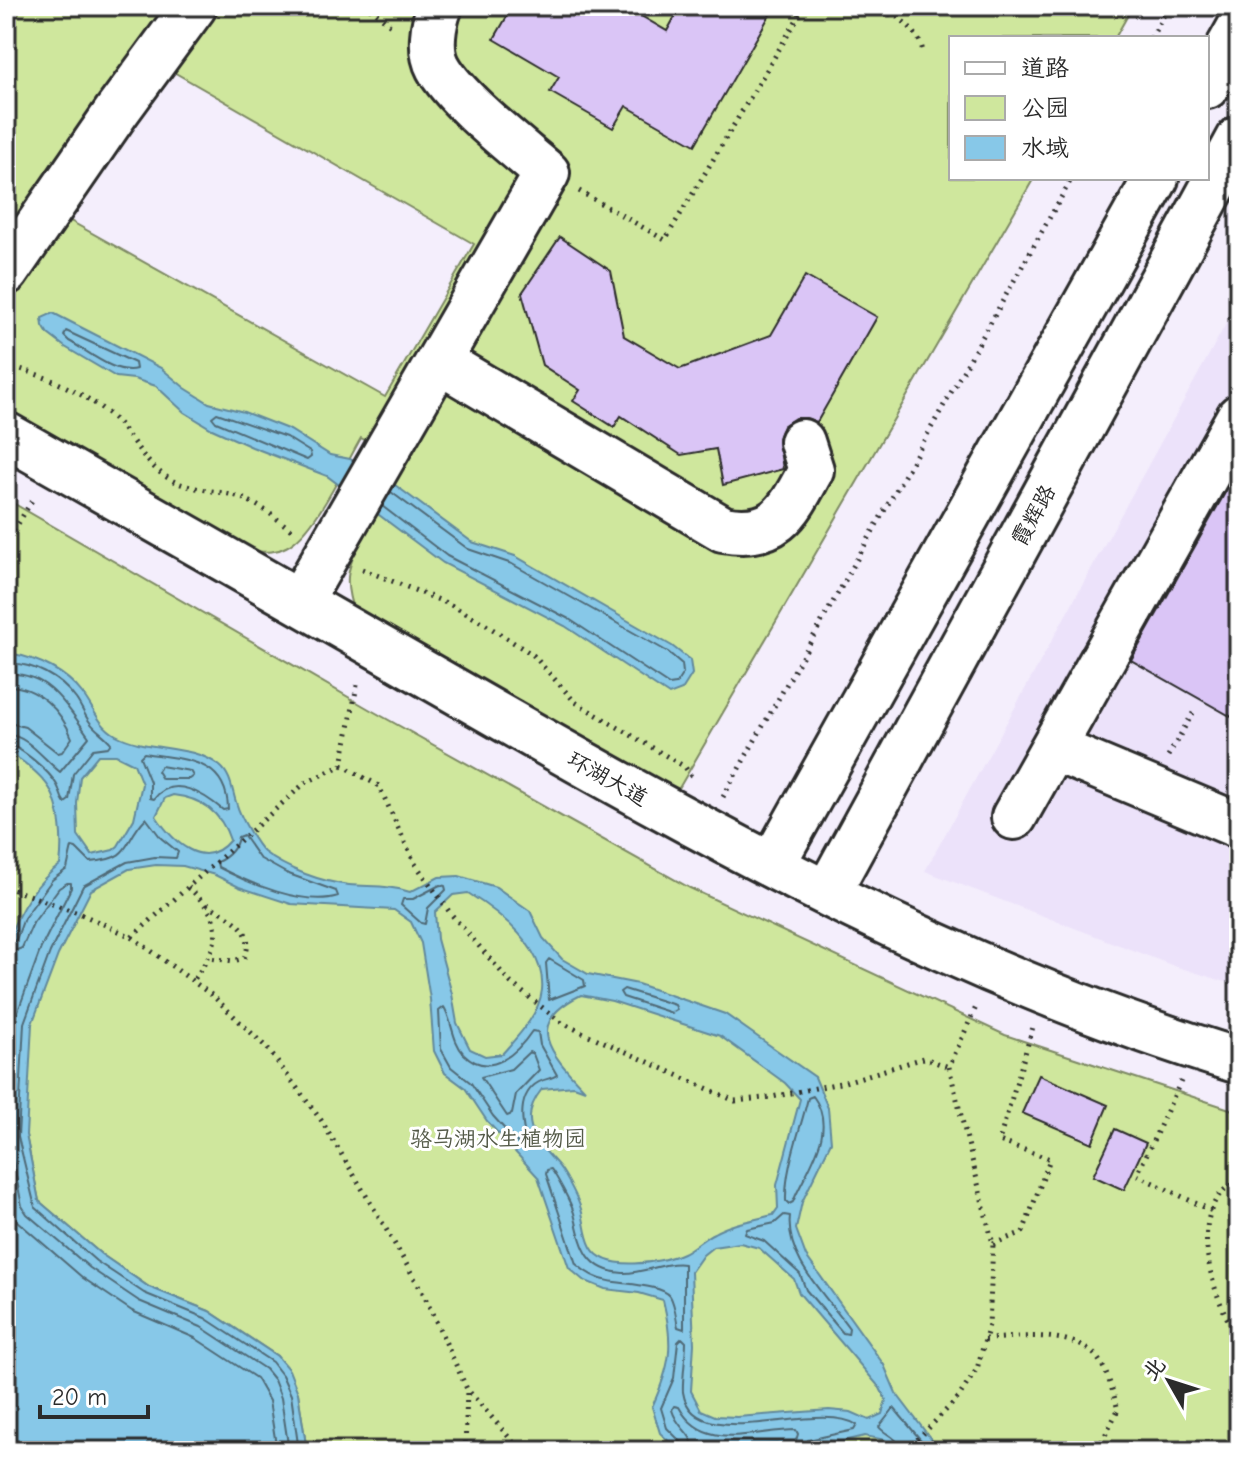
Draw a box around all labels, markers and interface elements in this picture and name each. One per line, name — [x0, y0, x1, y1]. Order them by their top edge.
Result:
legend — [949, 36, 1209, 180]
text: 道路 — [1021, 54, 1069, 82]
text: 公园 — [1021, 94, 1069, 122]
text: 水域 — [1021, 134, 1069, 162]
street label: 霞辉路 — [1007, 480, 1061, 551]
street label: 环湖大道 — [563, 746, 652, 812]
park label: 骆马湖水生植物园 — [410, 1126, 586, 1152]
north arrow — [1129, 1341, 1209, 1421]
text: 北 — [1137, 1352, 1171, 1386]
scale bar — [40, 1369, 148, 1419]
text: 20 m — [52, 1383, 107, 1411]

